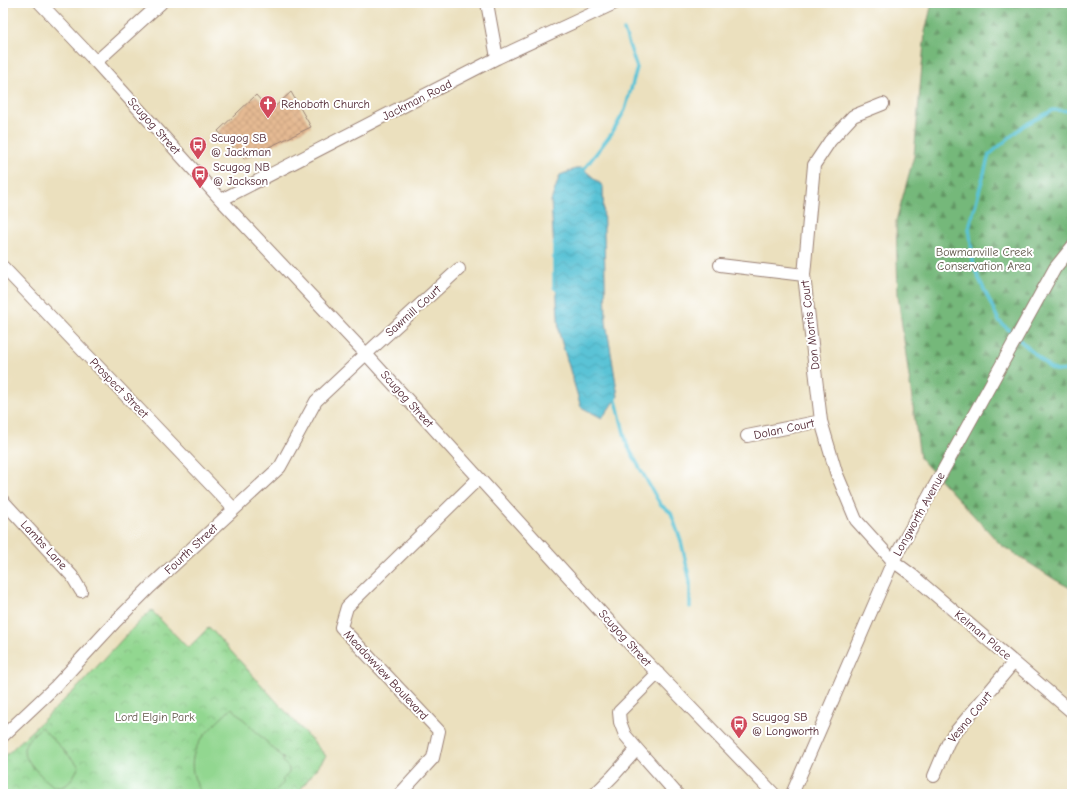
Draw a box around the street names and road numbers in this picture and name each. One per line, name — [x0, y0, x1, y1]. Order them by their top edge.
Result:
street label: Jackman Road — [380, 77, 454, 123]
street label: Scugog Street — [125, 95, 184, 158]
street label: Don Morris Court — [797, 279, 822, 371]
street label: Sawmill Court — [382, 282, 444, 340]
street label: Prospect Street — [87, 355, 152, 421]
street label: Scugog Street — [378, 368, 437, 431]
street label: Dolan Court — [753, 416, 816, 442]
street label: Longworth Avenue — [890, 470, 948, 558]
street label: Lambs Lane — [18, 518, 70, 572]
street label: Fourth Street — [162, 521, 221, 577]
street label: Scugog Street — [596, 607, 655, 670]
street label: Kelman Place — [952, 607, 1014, 663]
street label: Meadowview Boulevard — [341, 627, 431, 723]
street label: Vesna Court — [945, 688, 995, 745]

